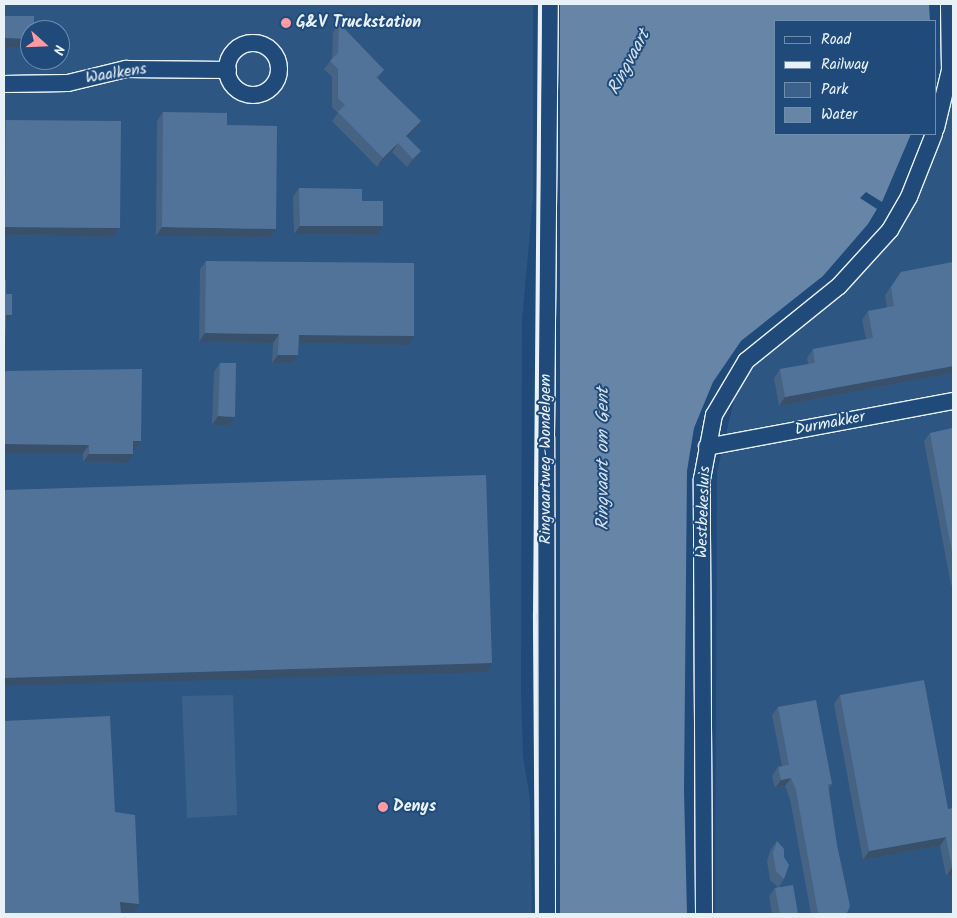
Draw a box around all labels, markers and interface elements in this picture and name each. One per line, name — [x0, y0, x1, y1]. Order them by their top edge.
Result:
place label: G&V Truckstation — [296, 13, 421, 33]
marker: G&V Truckstation — [280, 17, 292, 29]
north arrow — [20, 20, 70, 70]
legend — [774, 20, 937, 135]
water label: Ringvaart — [604, 27, 656, 99]
text: Road — [821, 28, 851, 52]
text: N — [46, 42, 70, 58]
text: Railway — [821, 53, 868, 77]
street label: Waalkens — [84, 60, 148, 88]
text: Park — [821, 78, 848, 102]
text: Water — [821, 103, 857, 127]
street label: Ringvaartweg-Wondelgem — [536, 374, 556, 544]
water label: Ringvaart om Gent — [593, 388, 615, 530]
street label: Durmakker — [793, 408, 867, 440]
street label: Westbekesluis — [693, 466, 715, 558]
place label: Denys — [393, 797, 436, 817]
marker: Denys — [377, 801, 389, 813]

